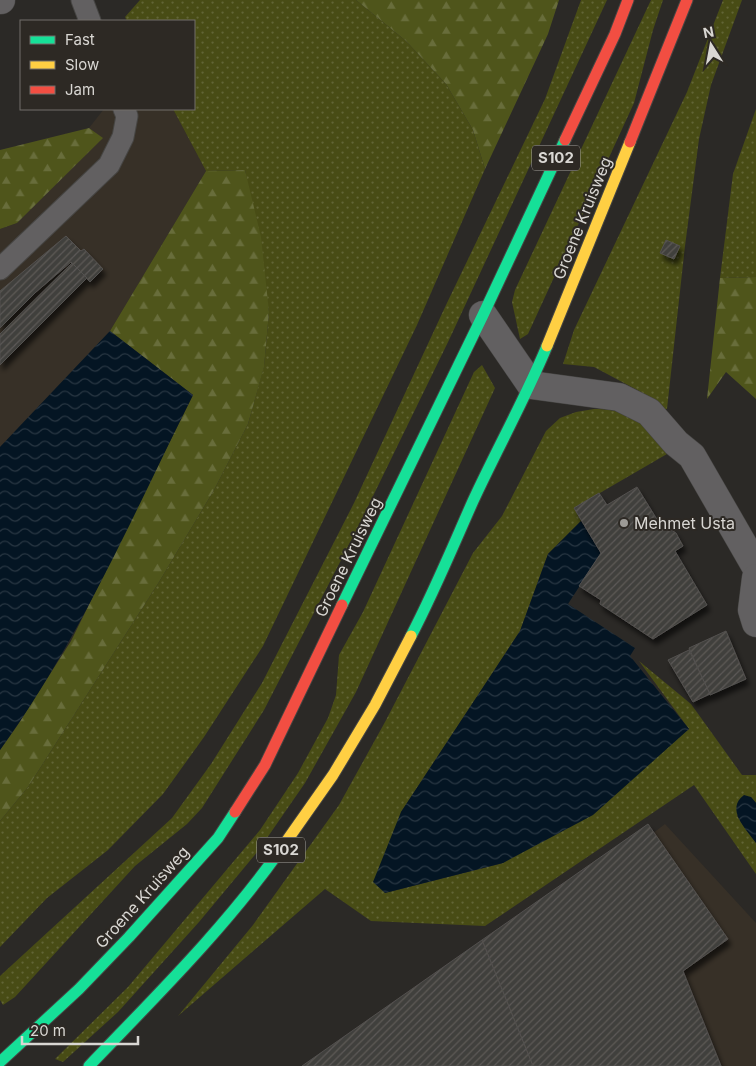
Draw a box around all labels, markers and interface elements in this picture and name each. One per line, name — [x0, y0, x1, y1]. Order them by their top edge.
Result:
legend — [20, 20, 195, 110]
north arrow — [686, 20, 736, 70]
text: N — [702, 22, 715, 41]
text: Fast — [65, 30, 95, 49]
text: Slow — [65, 55, 99, 74]
text: Jam — [65, 80, 95, 99]
road number: S102 — [532, 146, 580, 170]
street label: Groene Kruisweg — [548, 154, 616, 282]
street label: Groene Kruisweg — [310, 494, 386, 620]
place label: Mehmet Usta — [634, 513, 735, 533]
marker: Mehmet Usta — [618, 517, 630, 529]
road number: S102 — [257, 838, 305, 862]
street label: Groene Kruisweg — [91, 842, 193, 952]
scale bar — [22, 1014, 139, 1046]
text: 20 m — [30, 1021, 66, 1040]

